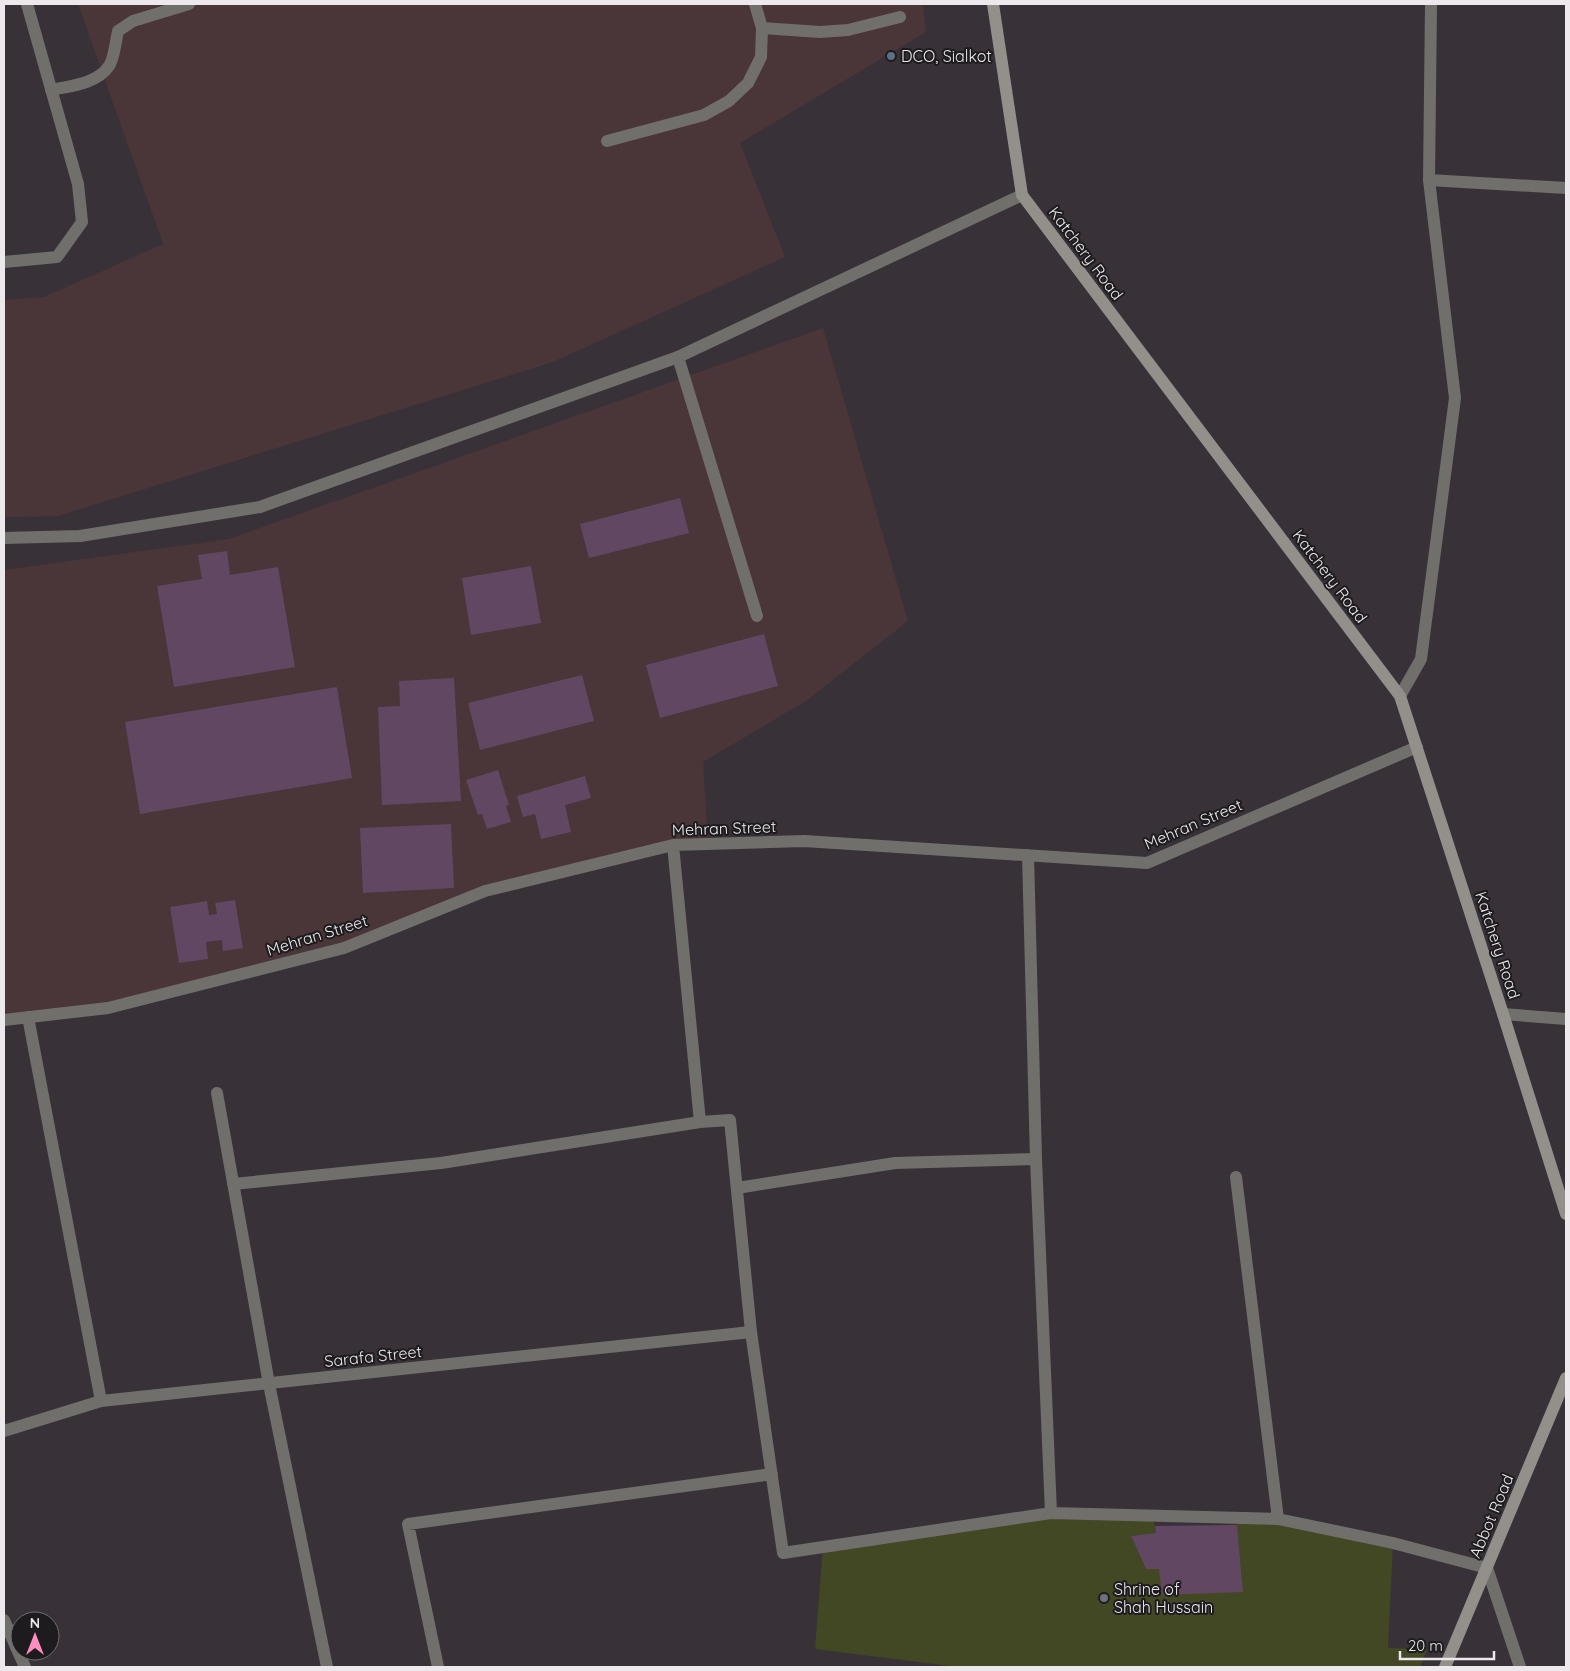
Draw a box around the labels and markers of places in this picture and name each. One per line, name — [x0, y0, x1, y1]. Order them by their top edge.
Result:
place label: DCO, Sialkot — [901, 46, 992, 66]
marker: DCO, Sialkot — [885, 50, 897, 62]
place label: Shrine of Shah Hussain — [1114, 1579, 1213, 1617]
marker: Shrine of Shah Hussain — [1098, 1592, 1110, 1604]

